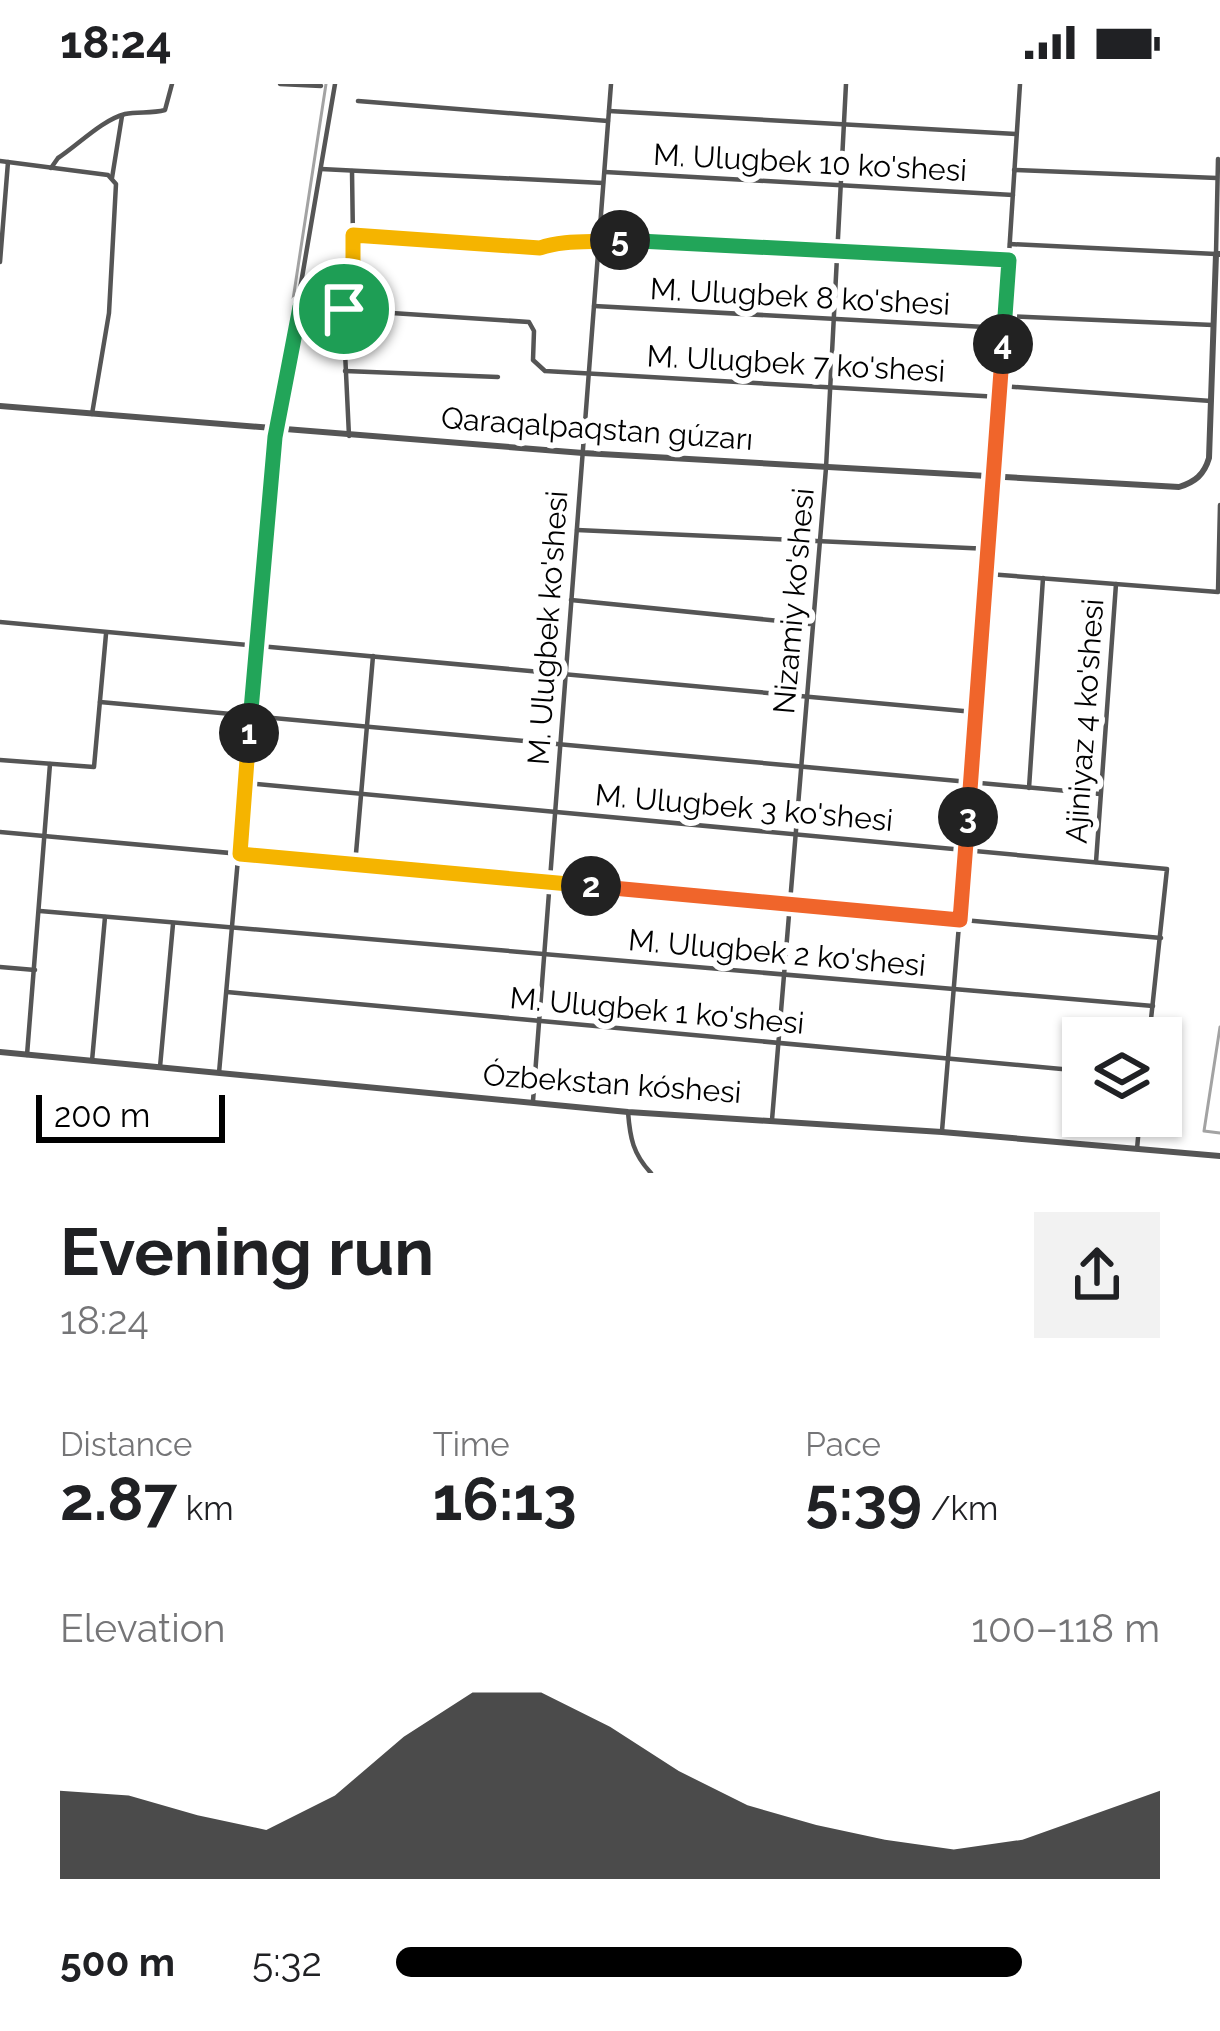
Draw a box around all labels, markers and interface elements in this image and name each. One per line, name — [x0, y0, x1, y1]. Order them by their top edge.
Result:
text: 18:24 — [60, 16, 172, 69]
street label: M. Ulugbek 10 ko'shesi — [652, 137, 968, 188]
pin: 5 — [590, 210, 650, 270]
text: 5 — [611, 220, 629, 259]
pin — [293, 258, 395, 360]
street label: M. Ulugbek 8 ko'shesi — [649, 271, 951, 322]
icon: arrive — [311, 276, 377, 342]
pin: 4 — [973, 314, 1033, 374]
text: 4 — [994, 324, 1012, 363]
street label: M. Ulugbek 7 ko'shesi — [646, 338, 946, 389]
street label: Qaraqalpaqstan gúzarı — [440, 400, 754, 457]
street label: Nizamiy ko'shesi — [766, 486, 821, 715]
street label: M. Ulugbek ko'shesi — [520, 490, 575, 766]
street label: Ajiniyaz 4 ko'shesi — [1058, 598, 1111, 844]
pin: 1 — [219, 703, 279, 763]
text: 1 — [241, 713, 257, 752]
street label: M. Ulugbek 3 ko'shesi — [594, 777, 894, 838]
pin: 3 — [938, 787, 998, 847]
text: 3 — [959, 797, 977, 836]
pin: 2 — [561, 856, 621, 916]
text: 2 — [582, 866, 600, 905]
street label: M. Ulugbek 2 ko'shesi — [627, 922, 927, 983]
street label: M. Ulugbek 1 ko'shesi — [508, 980, 806, 1041]
map controls — [1062, 1017, 1182, 1137]
button: layers — [1062, 1017, 1182, 1137]
street label: Ózbekstan kóshesi — [482, 1057, 742, 1110]
scale bar — [36, 1089, 225, 1142]
text: 200 m — [54, 1096, 150, 1135]
button: share — [1034, 1212, 1160, 1338]
text: Evening run — [60, 1213, 434, 1290]
text: 18:24 — [60, 1297, 149, 1343]
text: Distance — [60, 1425, 192, 1464]
text: Time — [433, 1425, 510, 1464]
text: Pace — [805, 1425, 881, 1464]
text: 2.87 — [60, 1464, 177, 1534]
text: 16:13 — [433, 1464, 577, 1534]
text: 5:39 — [805, 1464, 922, 1534]
text: km — [177, 1489, 233, 1528]
text: /km — [922, 1489, 998, 1528]
text: Elevation — [60, 1605, 226, 1651]
text: 100–118 m — [971, 1605, 1160, 1651]
text: 500 m — [60, 1939, 175, 1985]
text: 5:32 — [252, 1939, 322, 1985]

